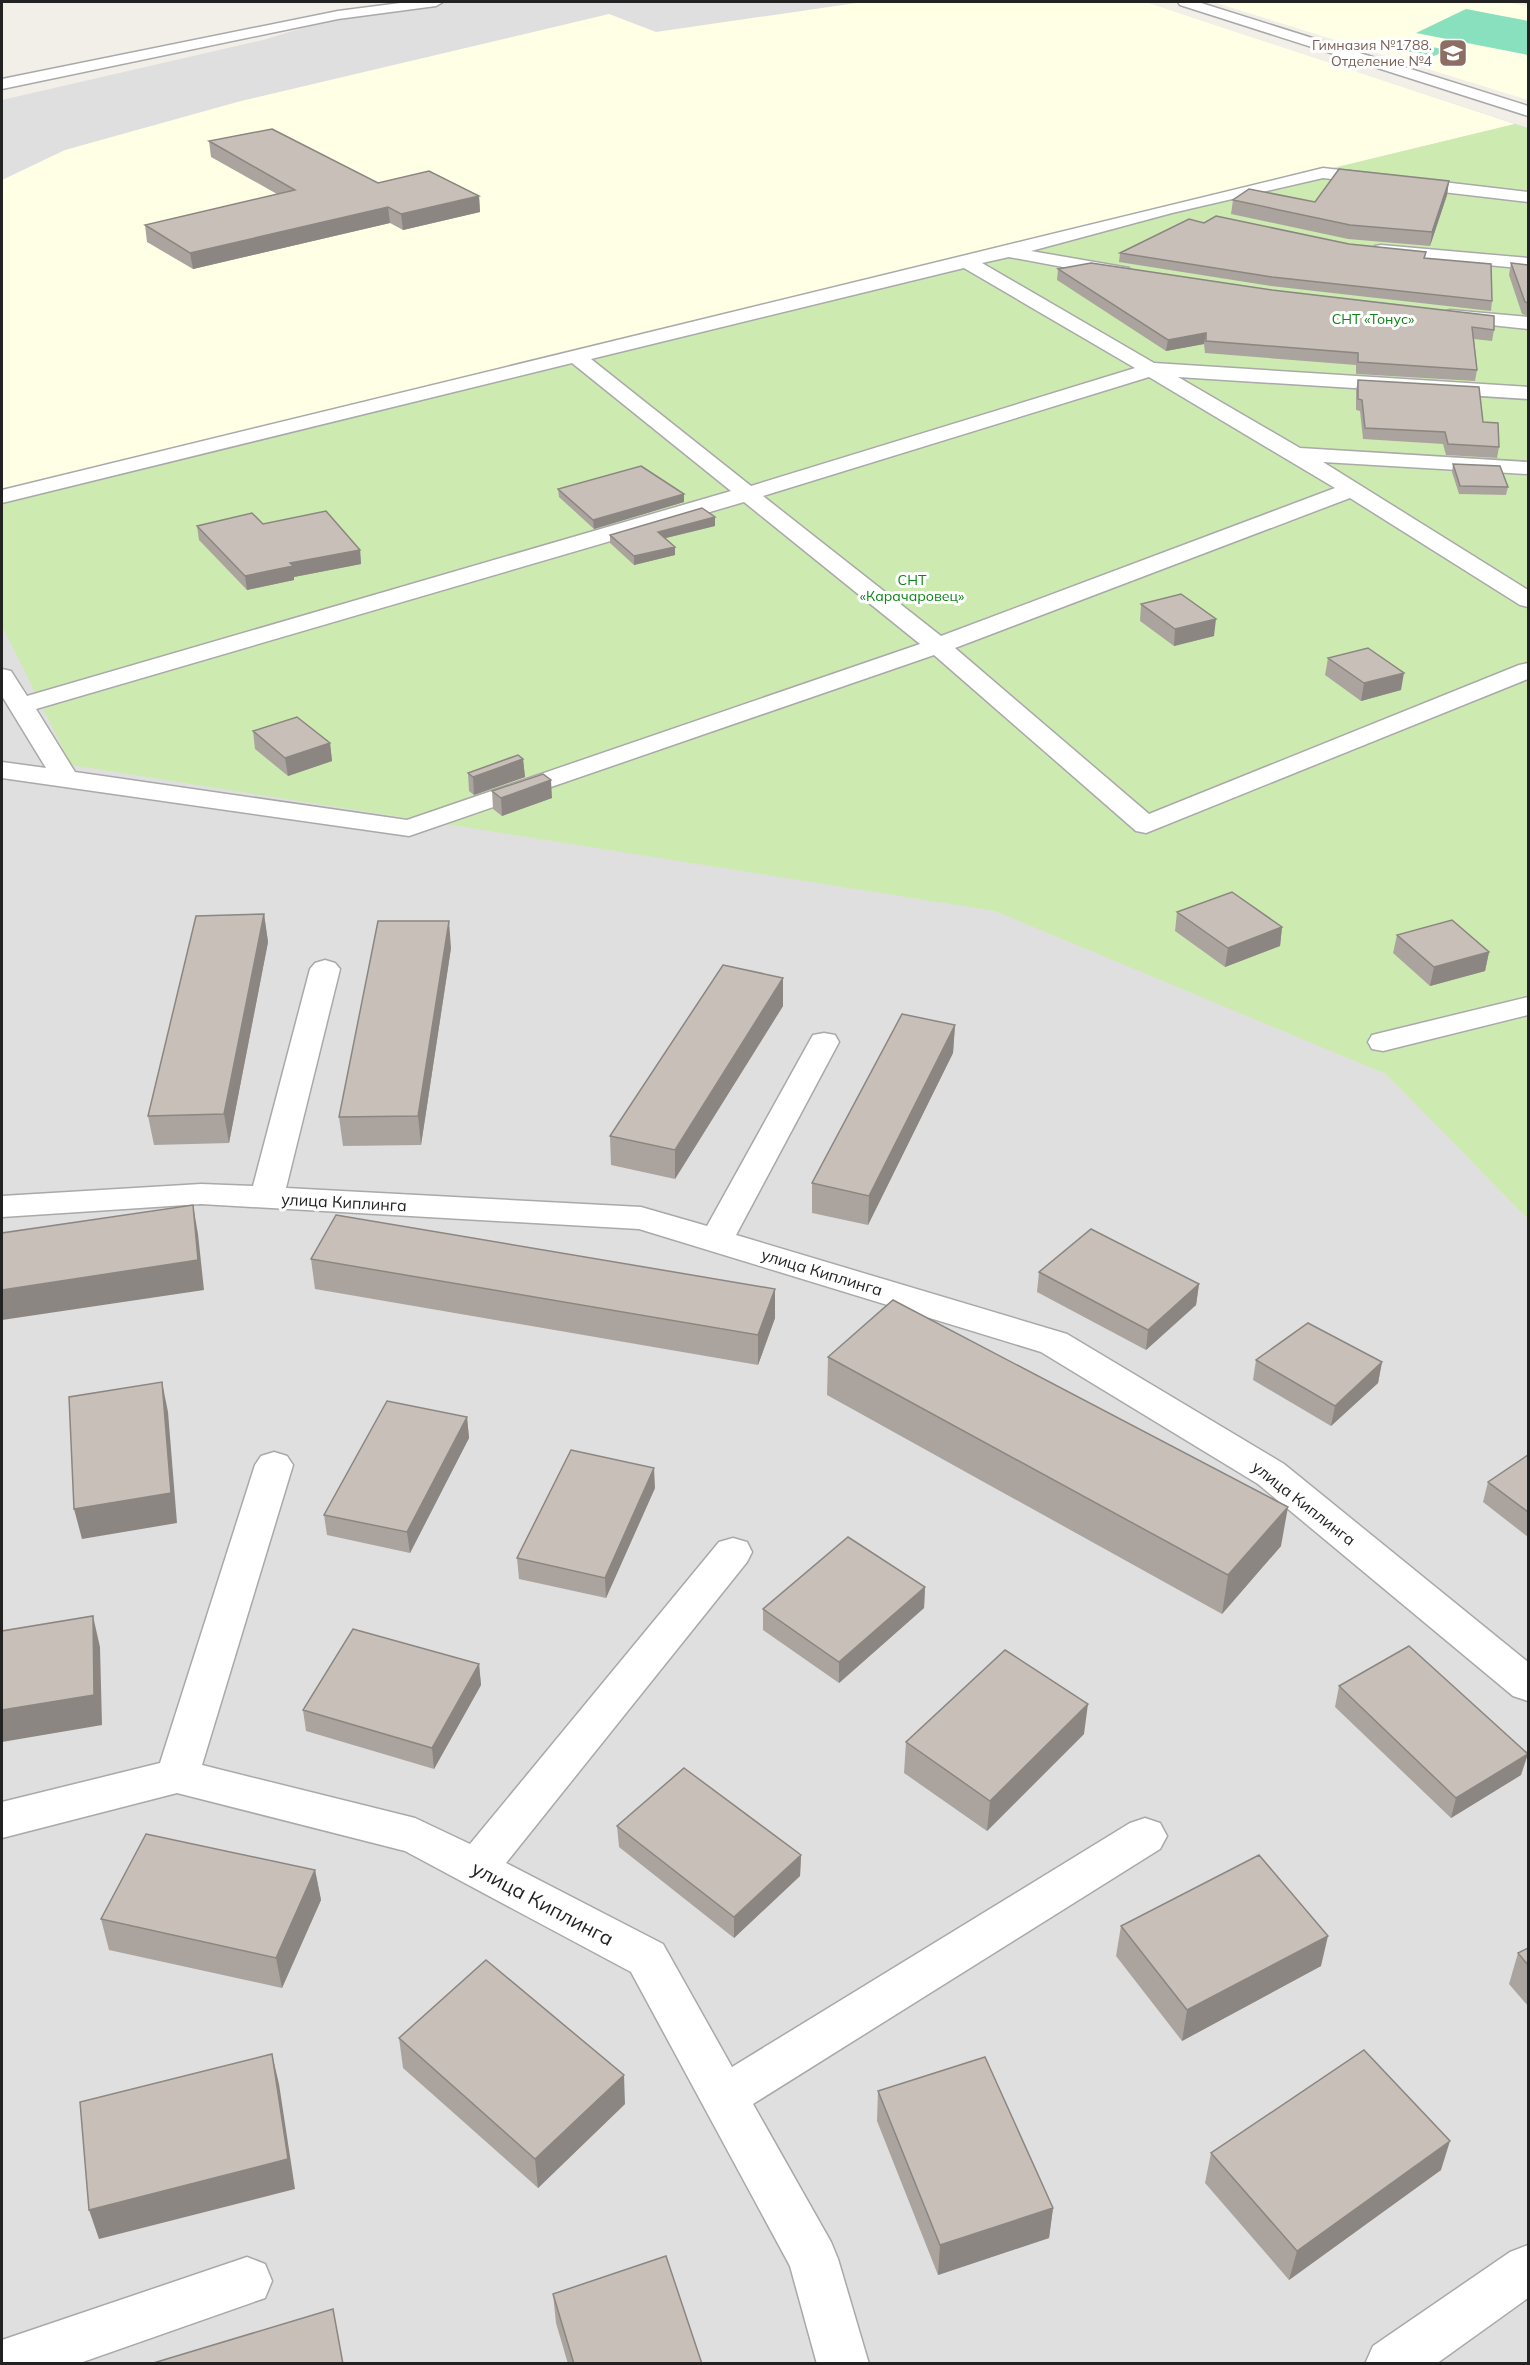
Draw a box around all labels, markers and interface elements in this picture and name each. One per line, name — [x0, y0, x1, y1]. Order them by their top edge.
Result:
place label: Гимназия №1788. Отделение №4 — [1312, 36, 1433, 70]
school or university icon: Гимназия №1788. Отделение №4 — [1437, 37, 1469, 69]
park label: СНТ «Тонус» — [1332, 310, 1414, 328]
park label: СНТ «Карачаровец» — [860, 571, 964, 605]
street label: улица Киплинга — [281, 1189, 407, 1215]
street label: улица Киплинга — [759, 1244, 885, 1300]
street label: улица Киплинга — [1248, 1456, 1360, 1550]
street label: улица Киплинга — [468, 1855, 618, 1951]

